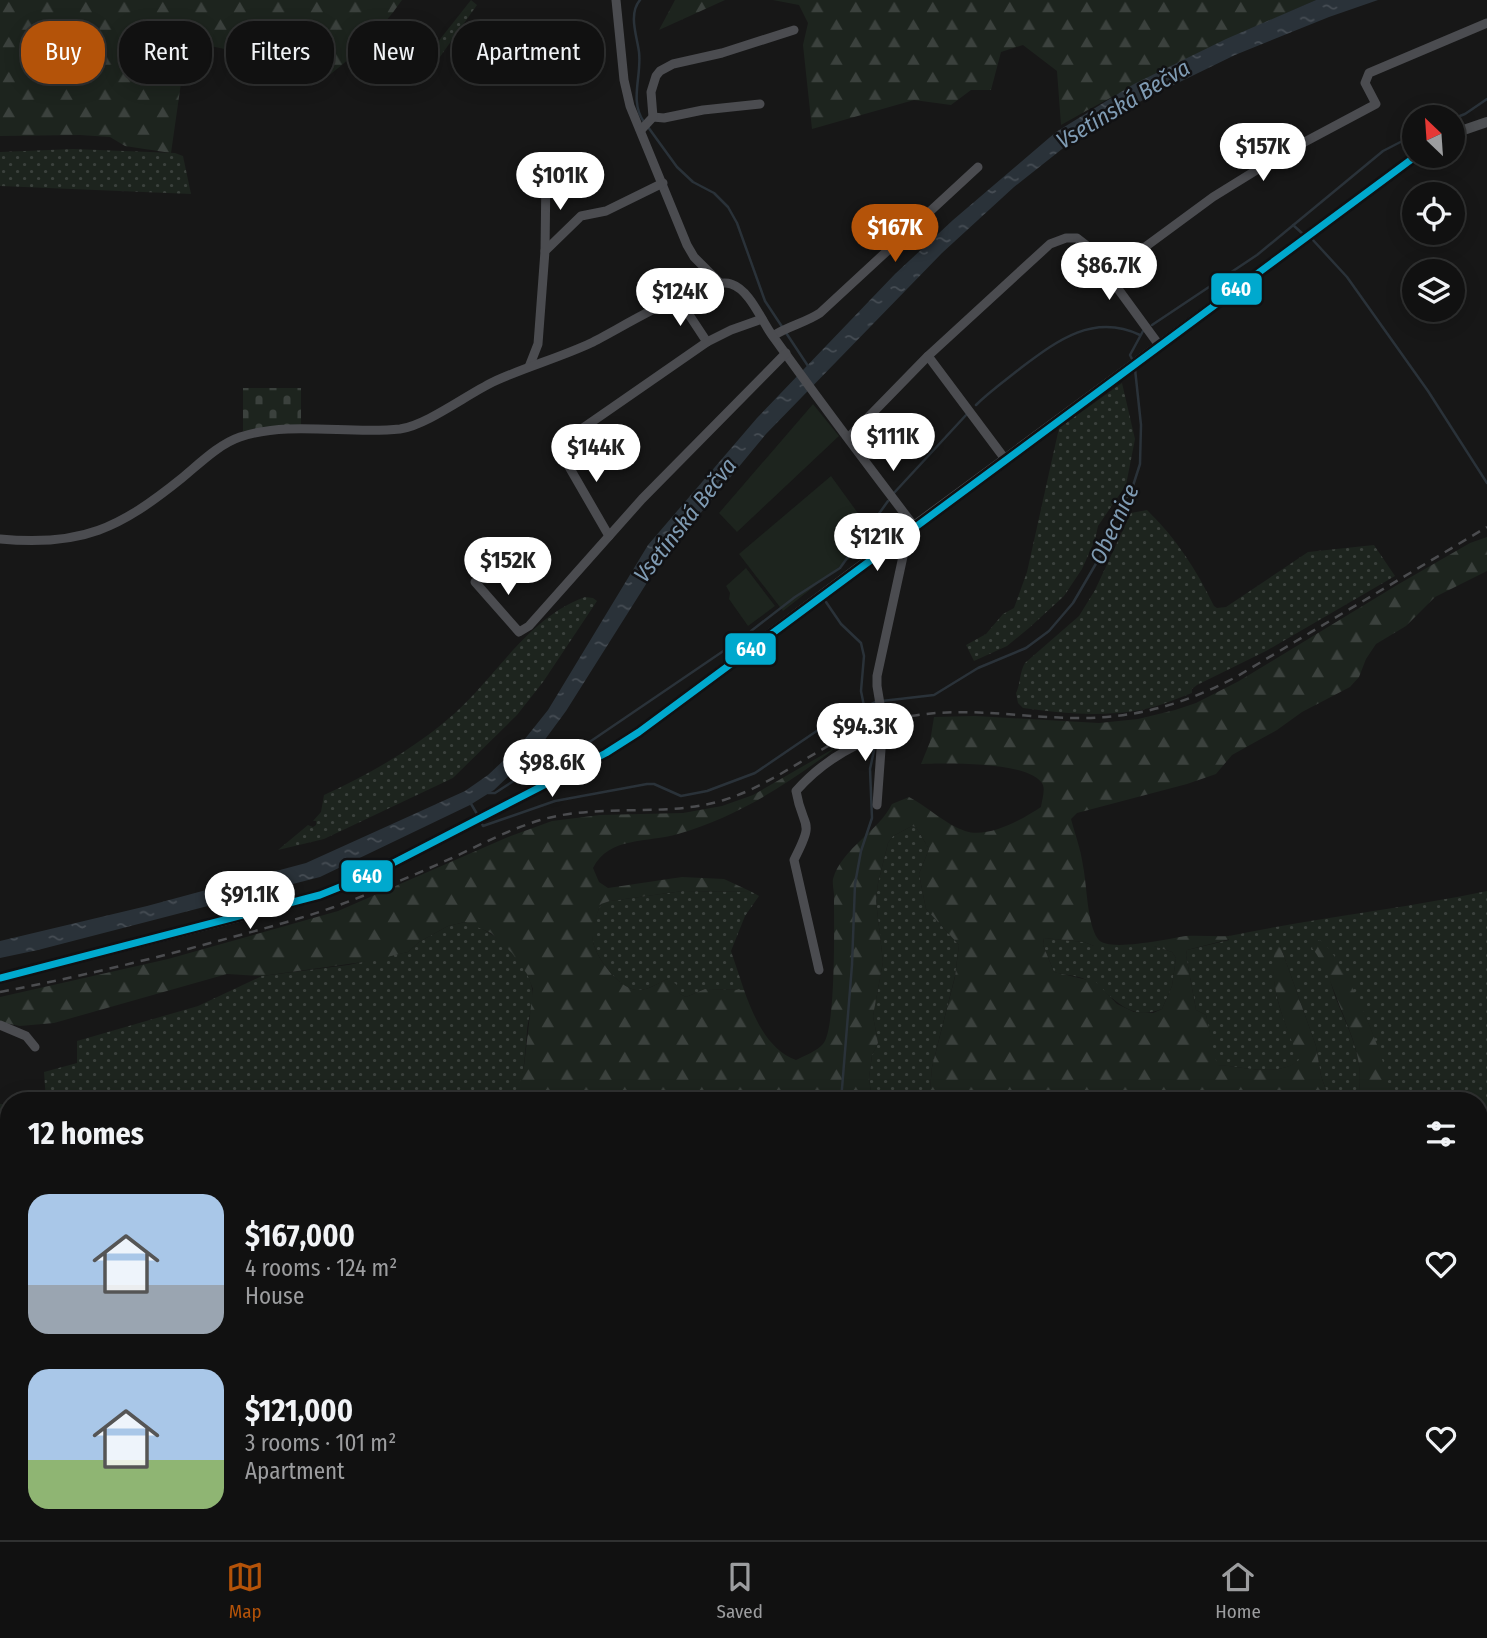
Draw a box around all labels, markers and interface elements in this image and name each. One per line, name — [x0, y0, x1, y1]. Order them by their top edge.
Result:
chip: Buy — [21, 21, 105, 84]
chip: Rent — [119, 21, 212, 84]
chip: Filters — [226, 21, 334, 84]
chip: New — [348, 21, 438, 84]
chip: Apartment — [452, 21, 604, 84]
water label: Vsetínská Bečva — [1051, 53, 1195, 155]
north arrow — [1402, 105, 1465, 168]
map controls — [1402, 105, 1465, 322]
pin: $157K — [1214, 124, 1312, 183]
text: $157K — [1236, 132, 1290, 160]
pin: $101K — [511, 152, 609, 212]
text: $101K — [532, 161, 588, 189]
button: locate — [1402, 182, 1465, 245]
pin: $167K — [846, 204, 944, 264]
text: $167K — [867, 213, 923, 241]
pin: $86.7K — [1052, 243, 1166, 302]
text: $86.7K — [1077, 251, 1141, 279]
button: layers — [1402, 259, 1465, 322]
pin: $124K — [631, 268, 729, 328]
line badge: 640 — [1210, 272, 1263, 306]
text: $124K — [652, 277, 708, 305]
text: 640 — [1221, 278, 1251, 301]
pin: $111K — [844, 414, 942, 473]
text: $111K — [867, 422, 919, 450]
pin: $144K — [547, 424, 645, 484]
text: $144K — [567, 433, 625, 461]
water label: Vsetínská Bečva — [628, 452, 742, 588]
water label: Obecnice — [1083, 479, 1145, 569]
pin: $121K — [828, 514, 926, 573]
text: $121K — [850, 522, 904, 550]
pin: $152K — [459, 538, 557, 597]
text: $152K — [480, 546, 536, 574]
line badge: 640 — [724, 632, 777, 666]
text: 640 — [736, 638, 766, 661]
pin: $94.3K — [808, 704, 922, 763]
text: $94.3K — [833, 712, 897, 740]
pin: $98.6K — [495, 740, 609, 799]
text: $98.6K — [519, 748, 585, 776]
line badge: 640 — [340, 859, 394, 893]
text: 640 — [352, 865, 382, 888]
pin: $91.1K — [193, 872, 307, 931]
text: $91.1K — [221, 880, 279, 908]
icon: filters — [1422, 1115, 1460, 1153]
text: 12 homes — [28, 1116, 144, 1152]
text: $167,000 — [245, 1218, 355, 1254]
icon: home — [84, 1222, 168, 1306]
icon: heart — [1422, 1245, 1460, 1283]
text: 4 rooms · 124 m² — [245, 1254, 397, 1282]
text: House — [245, 1282, 304, 1310]
text: $121,000 — [245, 1393, 353, 1429]
icon: home — [84, 1397, 168, 1481]
icon: heart — [1422, 1420, 1460, 1458]
text: 3 rooms · 101 m² — [245, 1429, 396, 1457]
text: Apartment — [245, 1457, 345, 1485]
tab: Map — [226, 1558, 264, 1623]
tab: Saved — [717, 1558, 763, 1623]
tab: Home — [1215, 1558, 1261, 1623]

